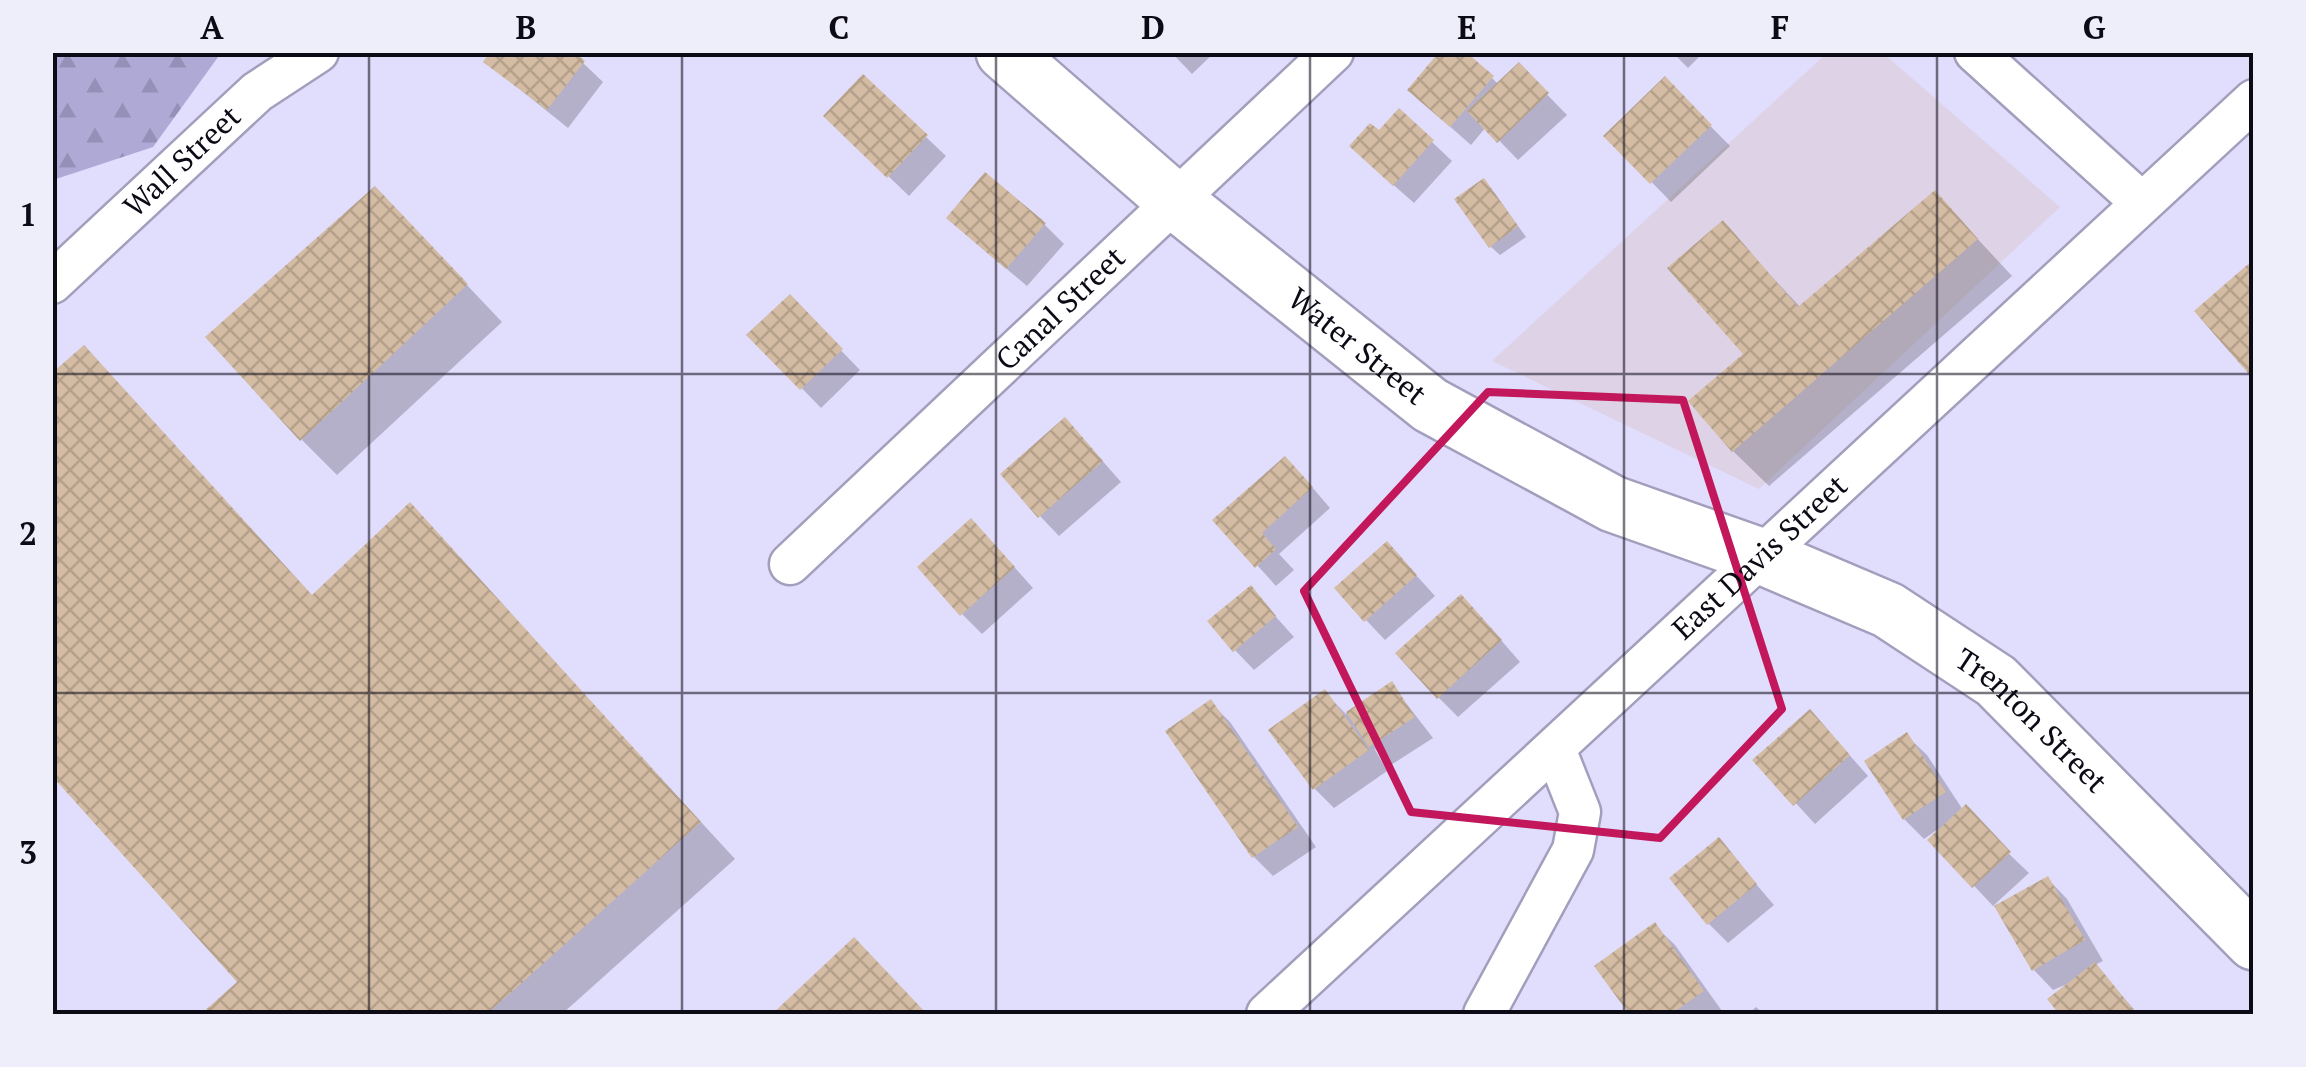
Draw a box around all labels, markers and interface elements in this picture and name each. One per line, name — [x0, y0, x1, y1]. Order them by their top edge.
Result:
text: A — [200, 6, 224, 48]
text: B — [516, 6, 536, 48]
text: C — [829, 6, 849, 48]
text: D — [1141, 6, 1165, 48]
text: E — [1457, 6, 1477, 48]
text: F — [1771, 6, 1789, 48]
text: G — [2083, 6, 2106, 48]
street label: Wall Street — [114, 96, 249, 226]
text: 1 — [19, 193, 37, 235]
street label: Canal Street — [987, 237, 1133, 379]
street label: Water Street — [1280, 278, 1435, 413]
street label: East Davis Street — [1663, 466, 1856, 648]
text: 2 — [19, 512, 37, 554]
street label: Trenton Street — [1948, 639, 2116, 801]
text: 3 — [19, 831, 37, 873]

